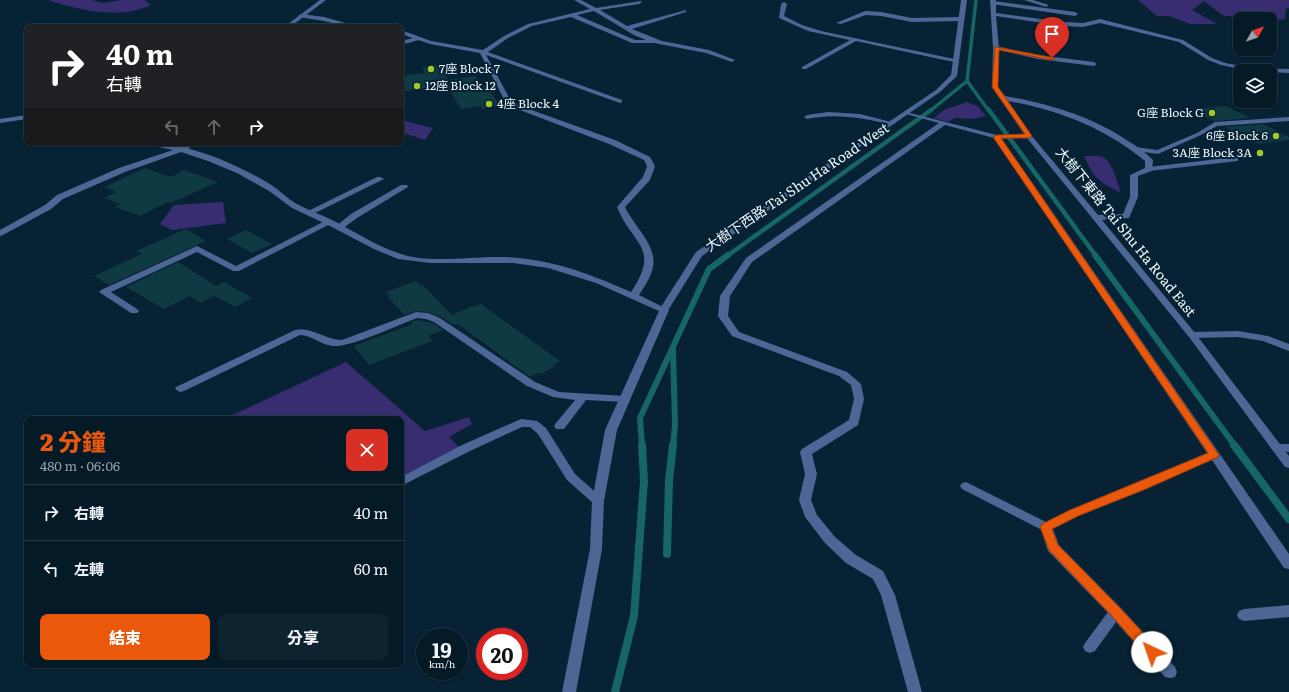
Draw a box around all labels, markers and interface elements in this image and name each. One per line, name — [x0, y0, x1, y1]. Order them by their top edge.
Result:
north arrow — [1233, 12, 1277, 56]
map controls — [1233, 12, 1277, 108]
pin — [1035, 17, 1069, 58]
icon: arrive — [1041, 23, 1063, 45]
text: 40 m — [106, 32, 174, 74]
icon: right — [40, 40, 92, 92]
place label: 7座 Block 7 — [439, 59, 500, 77]
marker: 7座 Block 7 — [426, 64, 436, 74]
button: layers — [1233, 64, 1277, 108]
text: 右轉 — [106, 70, 142, 97]
place label: 12座 Block 12 — [425, 76, 496, 94]
marker: 12座 Block 12 — [412, 81, 422, 91]
place label: 4座 Block 4 — [497, 94, 559, 112]
marker: 4座 Block 4 — [484, 99, 494, 109]
place label: G座 Block G — [1137, 103, 1204, 121]
marker: G座 Block G — [1207, 108, 1217, 118]
icon: left — [161, 116, 183, 138]
icon: ahead — [203, 116, 225, 138]
icon: right — [245, 116, 267, 138]
street label: 大樹下西路 Tai Shu Ha Road West — [701, 117, 893, 255]
place label: 6座 Block 6 — [1206, 126, 1269, 144]
marker: 6座 Block 6 — [1271, 131, 1281, 141]
street label: 大樹下東路 Tai Shu Ha Road East — [1052, 142, 1202, 321]
place label: 3A座 Block 3A — [1172, 143, 1252, 161]
marker: 3A座 Block 3A — [1255, 148, 1265, 158]
text: 2 分鐘 — [40, 423, 106, 458]
button: close — [346, 429, 388, 471]
text: 480 m · 06:06 — [40, 456, 120, 475]
text: 右轉 — [74, 501, 104, 524]
text: 40 m — [354, 501, 388, 524]
icon: right — [40, 502, 62, 524]
text: 左轉 — [74, 557, 104, 580]
text: 60 m — [354, 557, 388, 580]
icon: left — [40, 558, 62, 580]
button: 結束 — [40, 614, 210, 660]
button: 分享 — [218, 614, 388, 660]
speed limit sign: 20 — [476, 628, 528, 680]
position arrow — [1131, 631, 1173, 673]
text: 19 — [432, 634, 452, 664]
text: km/h — [429, 656, 455, 671]

